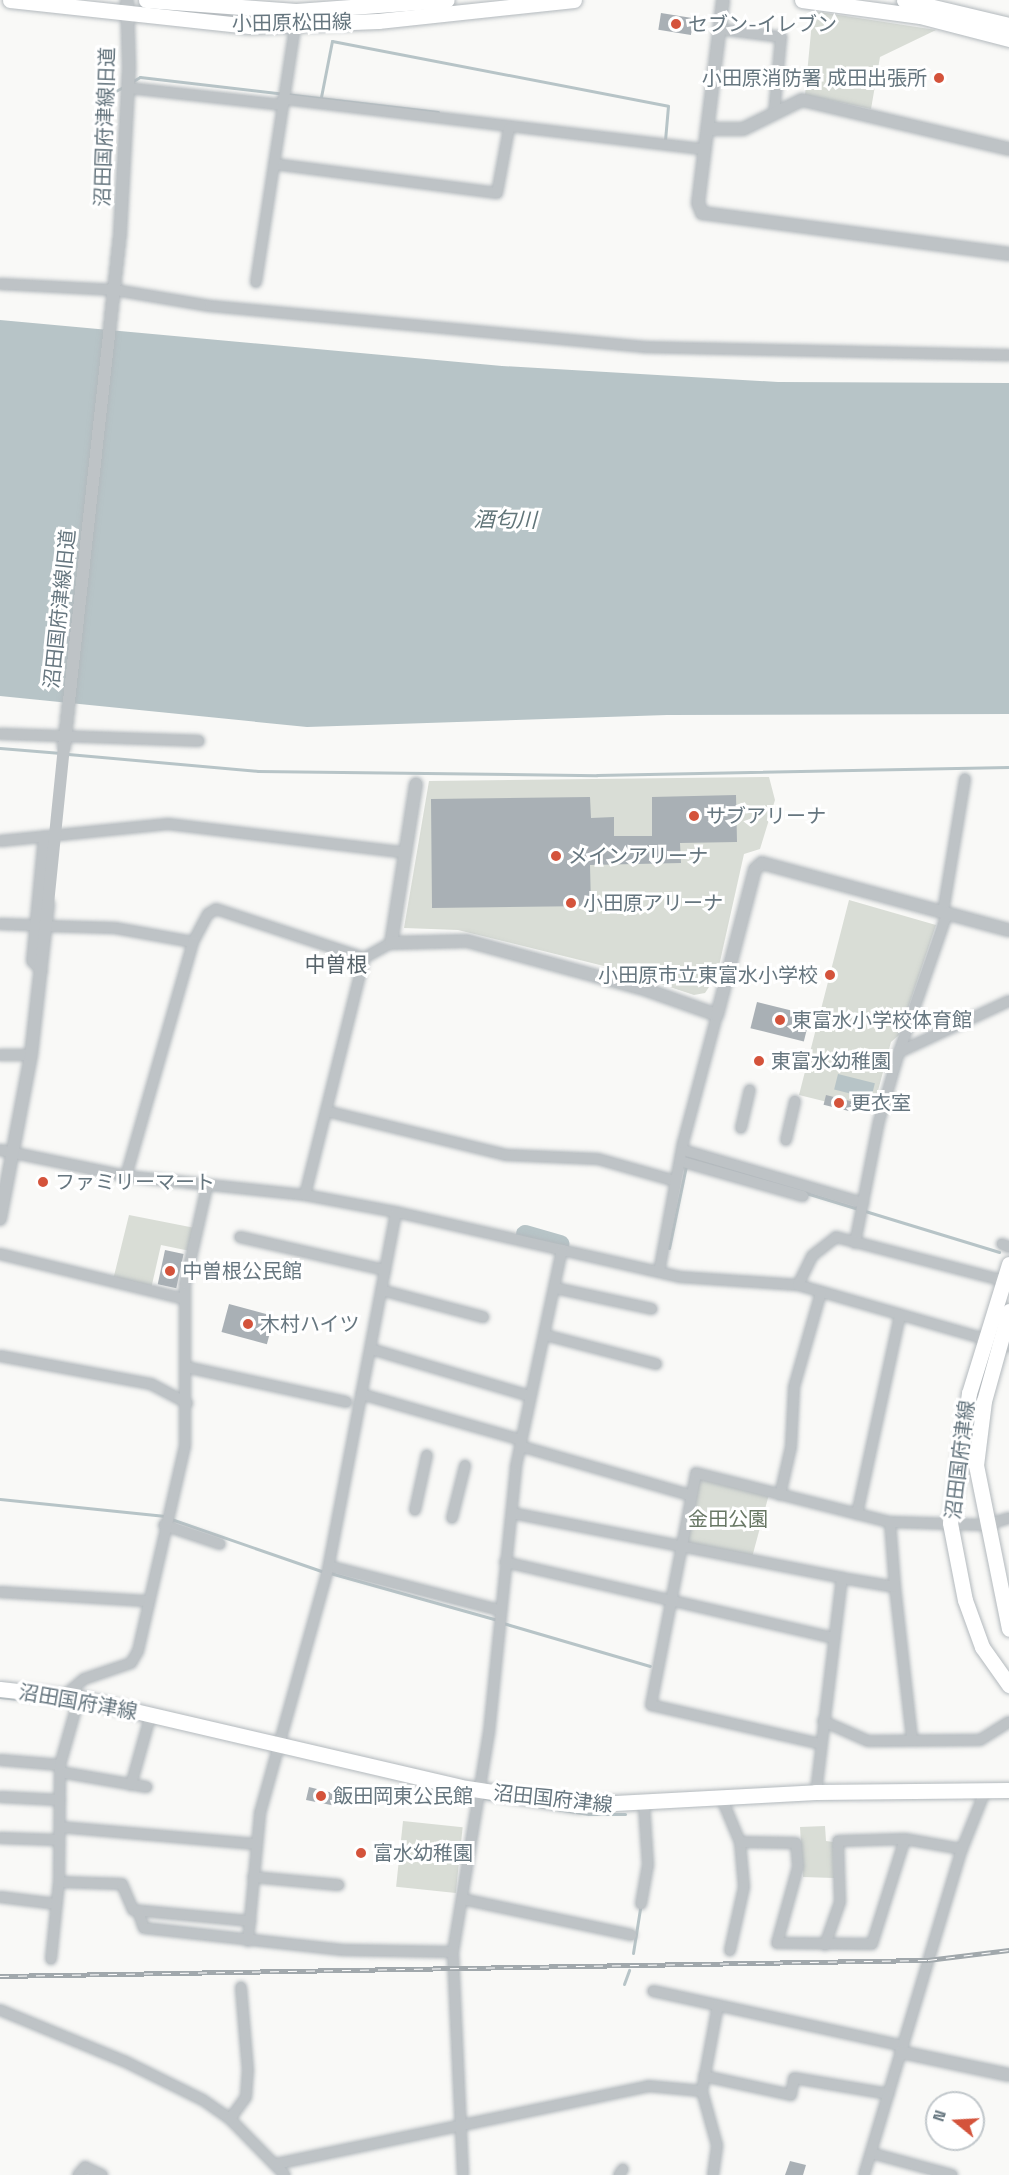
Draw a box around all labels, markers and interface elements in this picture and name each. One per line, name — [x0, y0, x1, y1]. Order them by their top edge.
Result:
street label: 小田原松田線 — [232, 10, 352, 36]
place label: セブン-イレブン — [688, 12, 837, 36]
marker: セブン-イレブン — [669, 17, 683, 31]
street label: 沼田国府津線旧道 — [90, 47, 120, 207]
place label: 小田原消防署 成田出張所 — [702, 66, 927, 90]
marker: 小田原消防署 成田出張所 — [932, 71, 946, 85]
water label: 酒匂川 — [473, 507, 537, 533]
street label: 沼田国府津線旧道 — [40, 528, 80, 690]
place label: サブアリーナ — [706, 804, 826, 828]
marker: サブアリーナ — [687, 809, 701, 823]
place label: メインアリーナ — [568, 844, 708, 868]
marker: メインアリーナ — [549, 849, 563, 863]
place label: 小田原アリーナ — [583, 891, 723, 915]
marker: 小田原アリーナ — [564, 896, 578, 910]
district label: 中曽根 — [305, 952, 367, 978]
place label: 小田原市立東富水小学校 — [598, 963, 818, 987]
marker: 小田原市立東富水小学校 — [823, 968, 837, 982]
place label: 東富水小学校体育館 — [792, 1008, 972, 1032]
marker: 東富水小学校体育館 — [773, 1013, 787, 1027]
place label: 東富水幼稚園 — [771, 1049, 891, 1073]
marker: 東富水幼稚園 — [752, 1054, 766, 1068]
place label: 更衣室 — [851, 1091, 911, 1115]
marker: 更衣室 — [832, 1096, 846, 1110]
place label: ファミリーマート — [55, 1170, 215, 1194]
marker: ファミリーマート — [36, 1175, 50, 1189]
place label: 中曽根公民館 — [182, 1259, 302, 1283]
marker: 中曽根公民館 — [163, 1264, 177, 1278]
place label: 木村ハイツ — [260, 1312, 360, 1336]
marker: 木村ハイツ — [241, 1317, 255, 1331]
street label: 沼田国府津線 — [941, 1399, 979, 1521]
park label: 金田公園 — [688, 1507, 768, 1531]
street label: 沼田国府津線 — [17, 1680, 139, 1724]
street label: 沼田国府津線 — [492, 1781, 614, 1817]
place label: 飯田岡東公民館 — [333, 1784, 473, 1808]
marker: 飯田岡東公民館 — [314, 1789, 328, 1803]
place label: 富水幼稚園 — [373, 1841, 473, 1865]
marker: 富水幼稚園 — [354, 1846, 368, 1860]
north arrow — [925, 2091, 985, 2151]
text: N — [928, 2108, 951, 2124]

